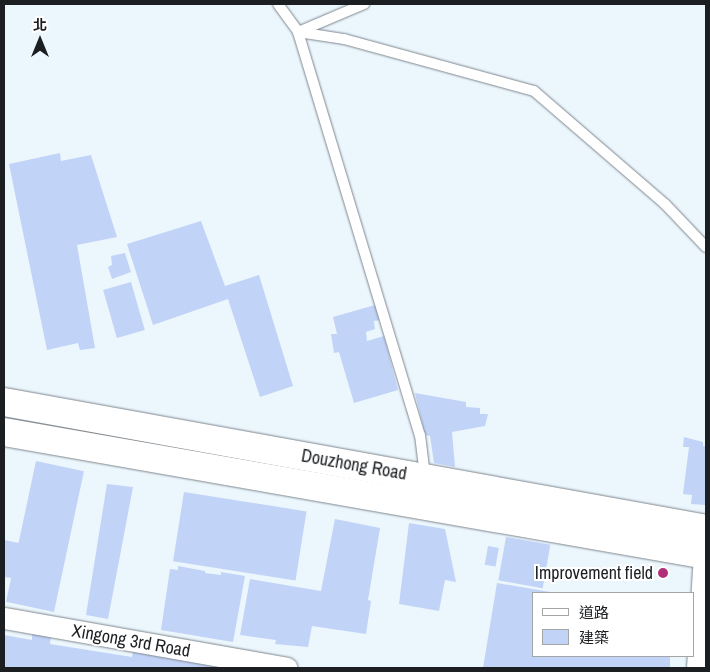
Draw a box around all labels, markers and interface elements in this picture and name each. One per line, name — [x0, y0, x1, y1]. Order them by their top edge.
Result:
north arrow — [15, 15, 65, 65]
text: 北 — [33, 16, 47, 34]
street label: Douzhong Road — [300, 445, 408, 485]
place label: Improvement field — [535, 562, 653, 584]
marker: Improvement field — [657, 567, 669, 579]
legend — [532, 592, 695, 657]
text: 道路 — [579, 602, 609, 623]
street label: Xingong 3rd Road — [70, 620, 192, 662]
text: 建築 — [579, 627, 609, 648]

